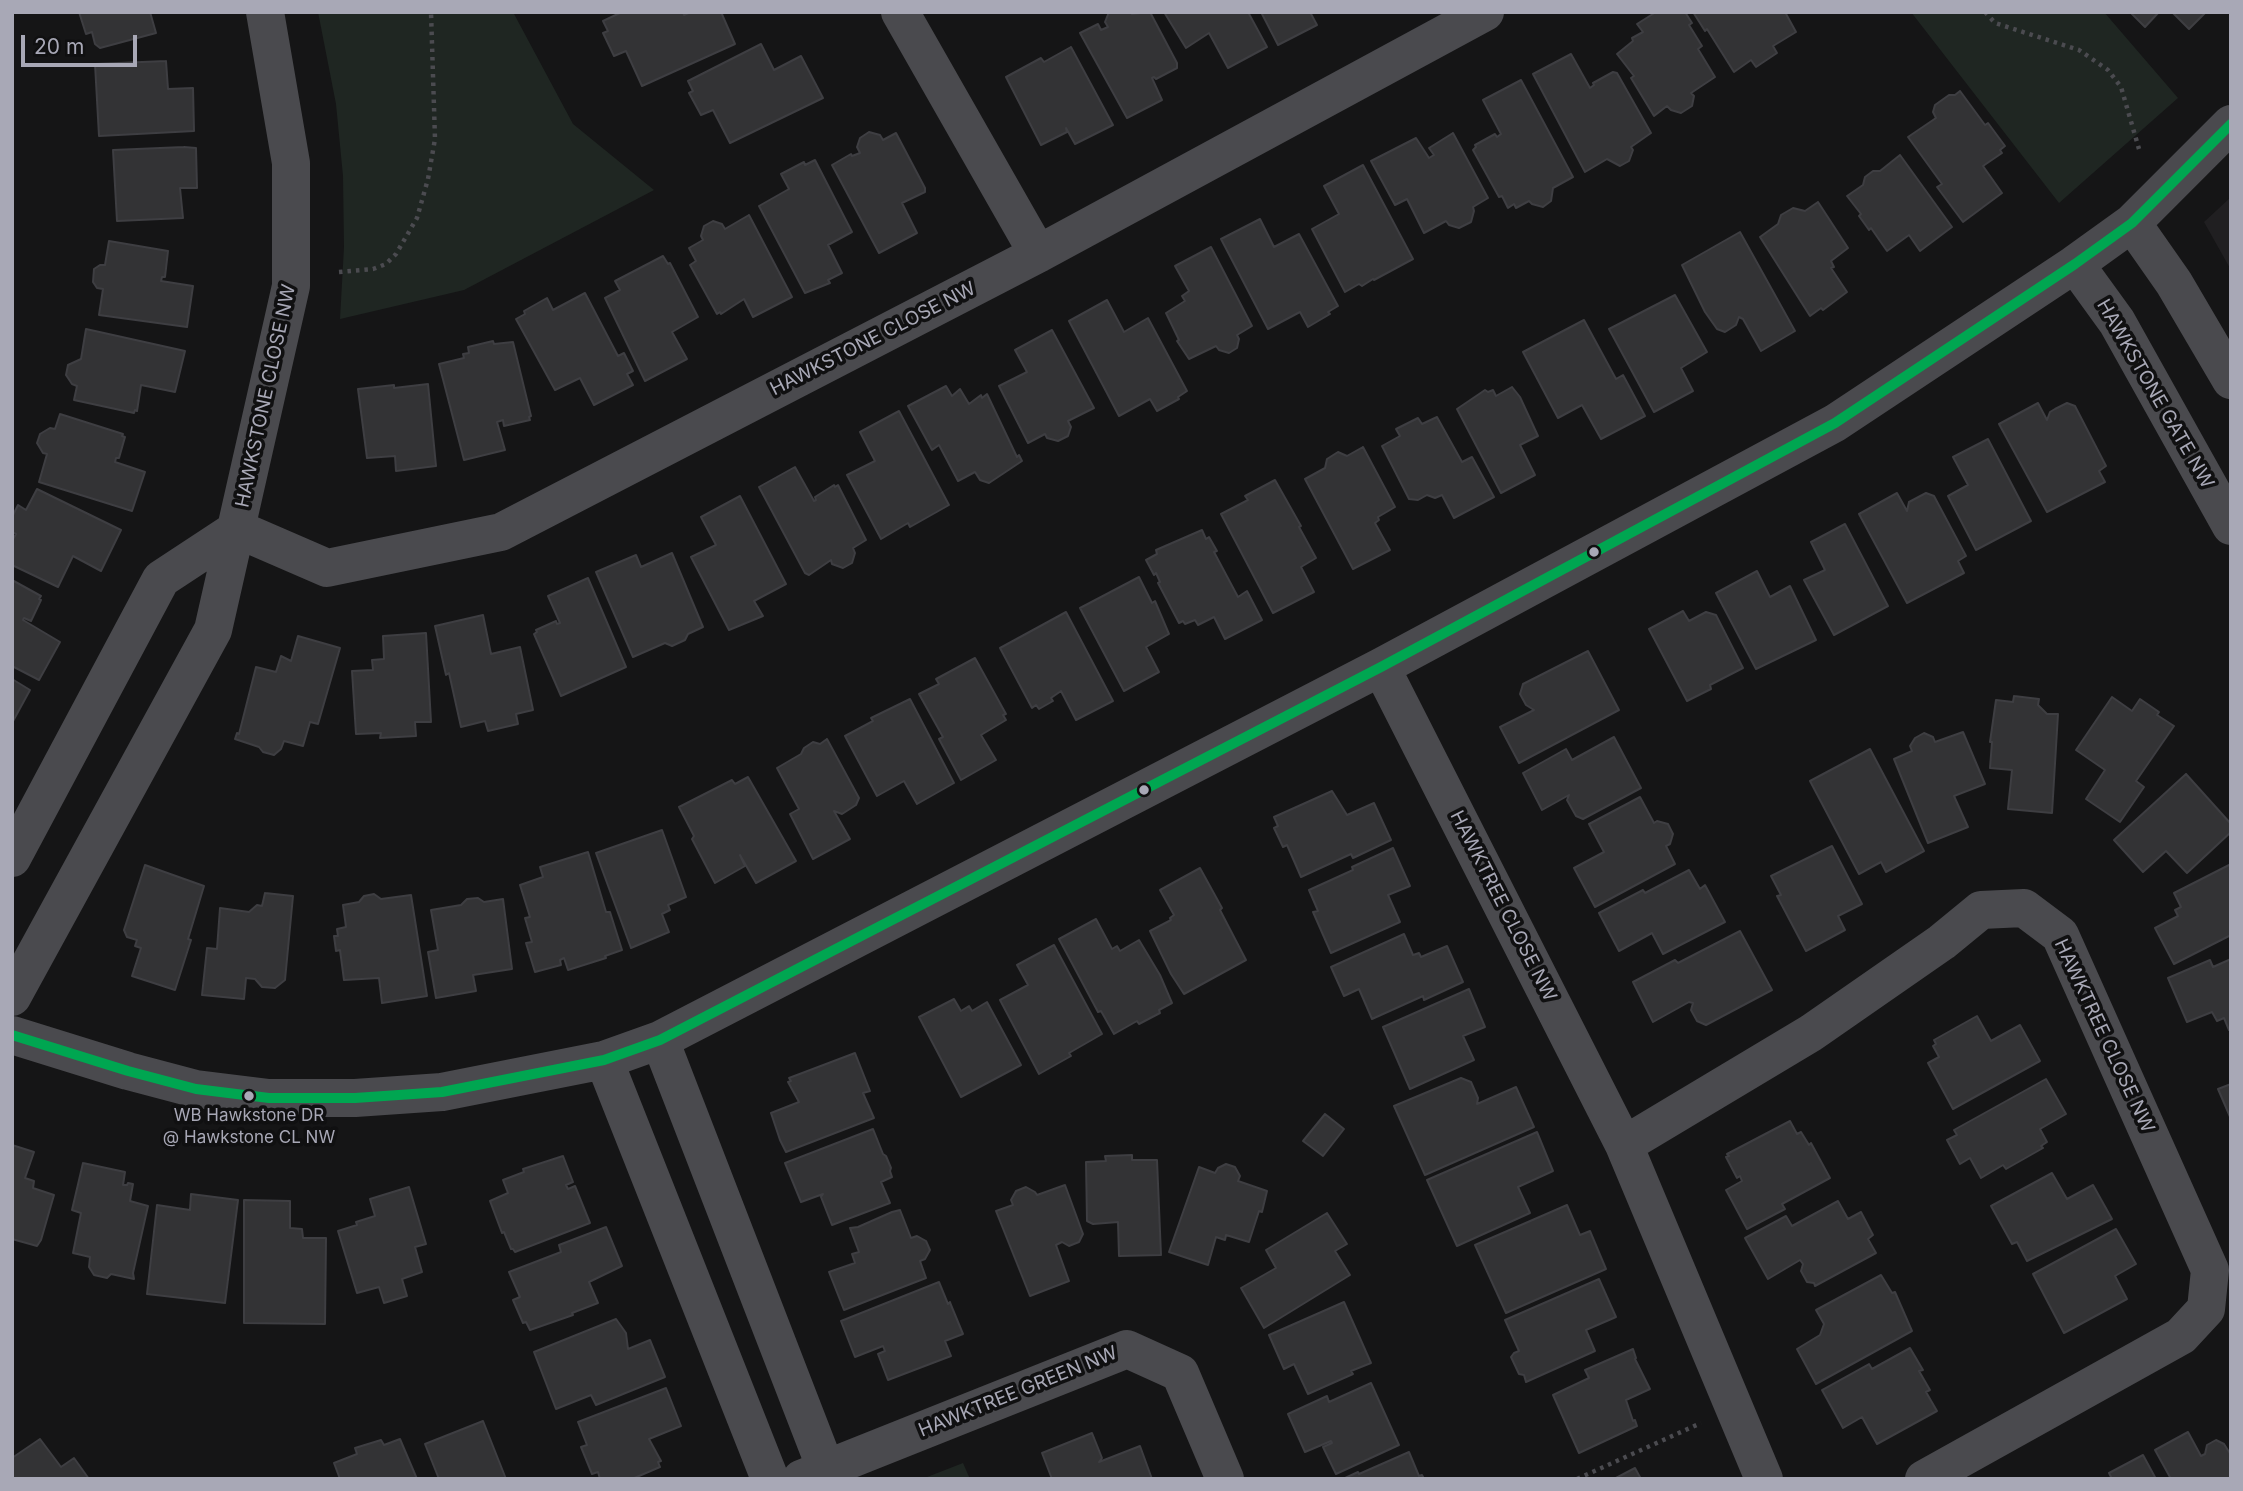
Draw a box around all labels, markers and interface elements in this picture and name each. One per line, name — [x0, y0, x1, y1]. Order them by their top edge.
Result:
scale bar — [24, 21, 140, 65]
text: 20 m — [34, 34, 84, 59]
street label: HAWKSTONE CLOSE NW — [766, 277, 980, 401]
street label: HAWKSTONE CLOSE NW — [231, 282, 301, 510]
street label: HAWKSTONE GATE NW — [2092, 296, 2218, 492]
unlabelled marker — [1587, 545, 1601, 559]
unlabelled marker — [1137, 783, 1151, 797]
street label: HAWKTREE CLOSE NW — [1445, 807, 1561, 1005]
street label: HAWKTREE CLOSE NW — [2049, 936, 2159, 1136]
marker: WB Hawkstone DR @ Hawkstone CL NW — [242, 1089, 256, 1103]
place label: WB Hawkstone DR @ Hawkstone CL NW — [163, 1106, 335, 1146]
street label: HAWKTREE GREEN NW — [915, 1342, 1121, 1442]

